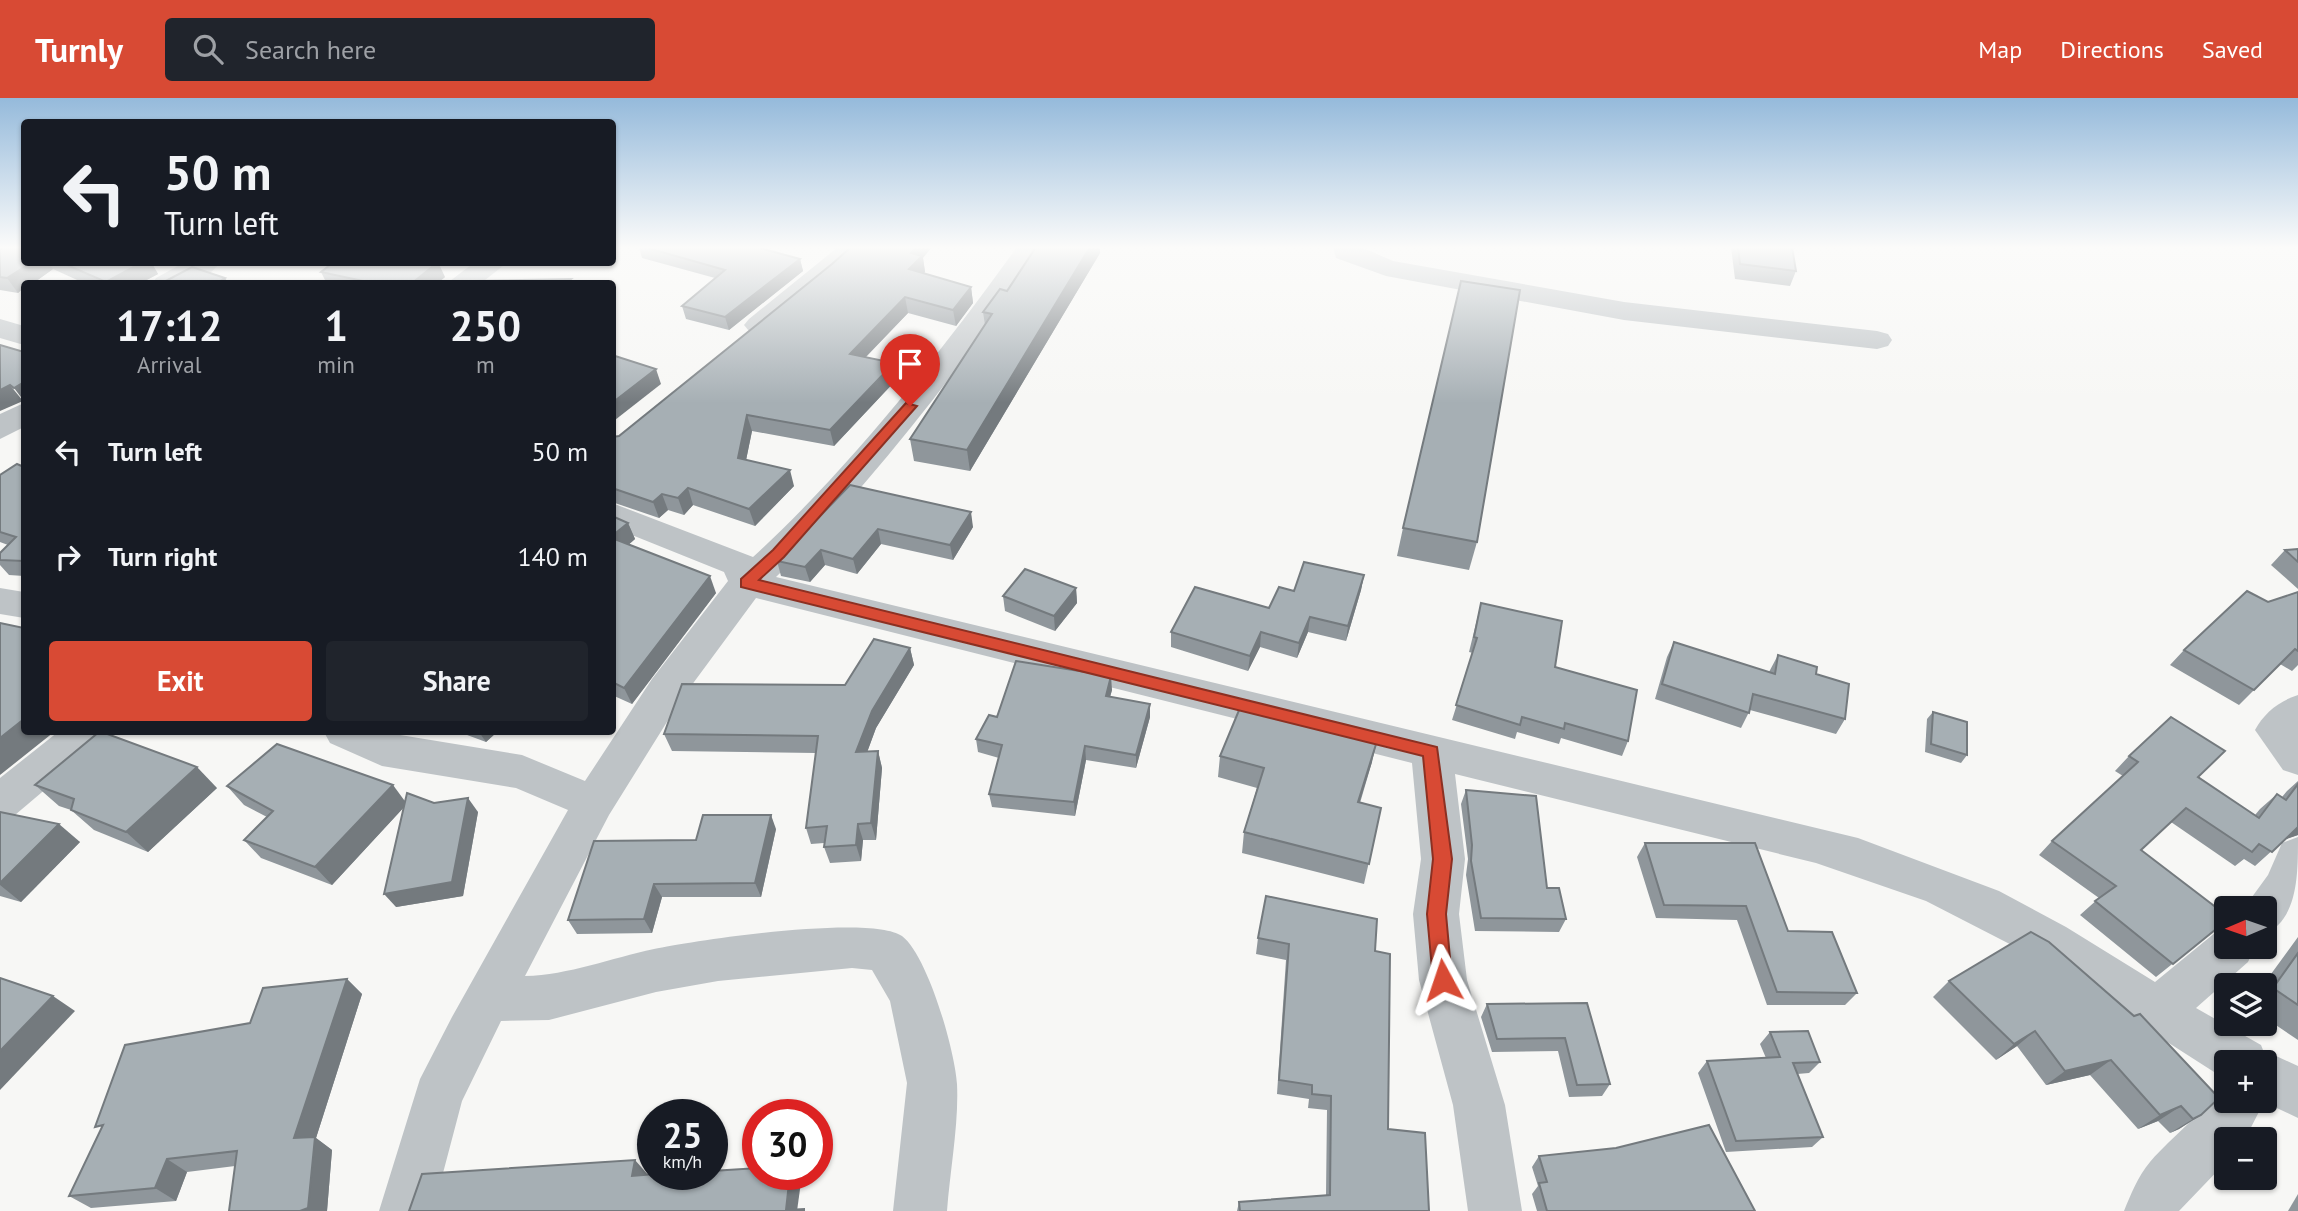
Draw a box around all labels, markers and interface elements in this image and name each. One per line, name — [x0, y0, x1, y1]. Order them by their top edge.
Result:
search box — [165, 18, 655, 81]
text: Turnly — [35, 28, 123, 71]
icon: search — [189, 30, 227, 68]
text: Search here — [245, 33, 376, 66]
text: Map — [1978, 34, 2022, 65]
text: Directions — [2060, 34, 2164, 65]
text: Saved — [2202, 34, 2263, 65]
text: 50 m — [164, 140, 271, 204]
icon: left — [49, 147, 140, 238]
text: Turn left — [164, 202, 279, 244]
text: 17:12 — [116, 298, 222, 353]
text: 1 — [324, 298, 348, 353]
text: 250 — [450, 298, 521, 353]
pin — [880, 334, 940, 406]
icon: arrive — [891, 345, 929, 383]
text: Arrival — [137, 350, 201, 379]
text: min — [317, 350, 355, 379]
text: m — [476, 350, 495, 379]
icon: left — [49, 433, 87, 471]
text: Turn left — [108, 435, 202, 468]
text: 50 m — [532, 435, 588, 468]
icon: right — [49, 538, 87, 576]
text: Turn right — [108, 540, 217, 573]
text: 140 m — [517, 540, 588, 573]
button: Exit — [49, 641, 312, 721]
button: Share — [326, 641, 588, 721]
north arrow — [2214, 896, 2277, 959]
map controls — [2214, 896, 2277, 1190]
position arrow — [1406, 943, 1480, 1017]
button: layers — [2214, 973, 2277, 1036]
button: + — [2214, 1050, 2277, 1113]
speed limit sign: 30 — [742, 1099, 833, 1190]
text: 25 — [663, 1112, 702, 1158]
button: − — [2214, 1127, 2277, 1190]
text: km/h — [663, 1150, 702, 1173]

